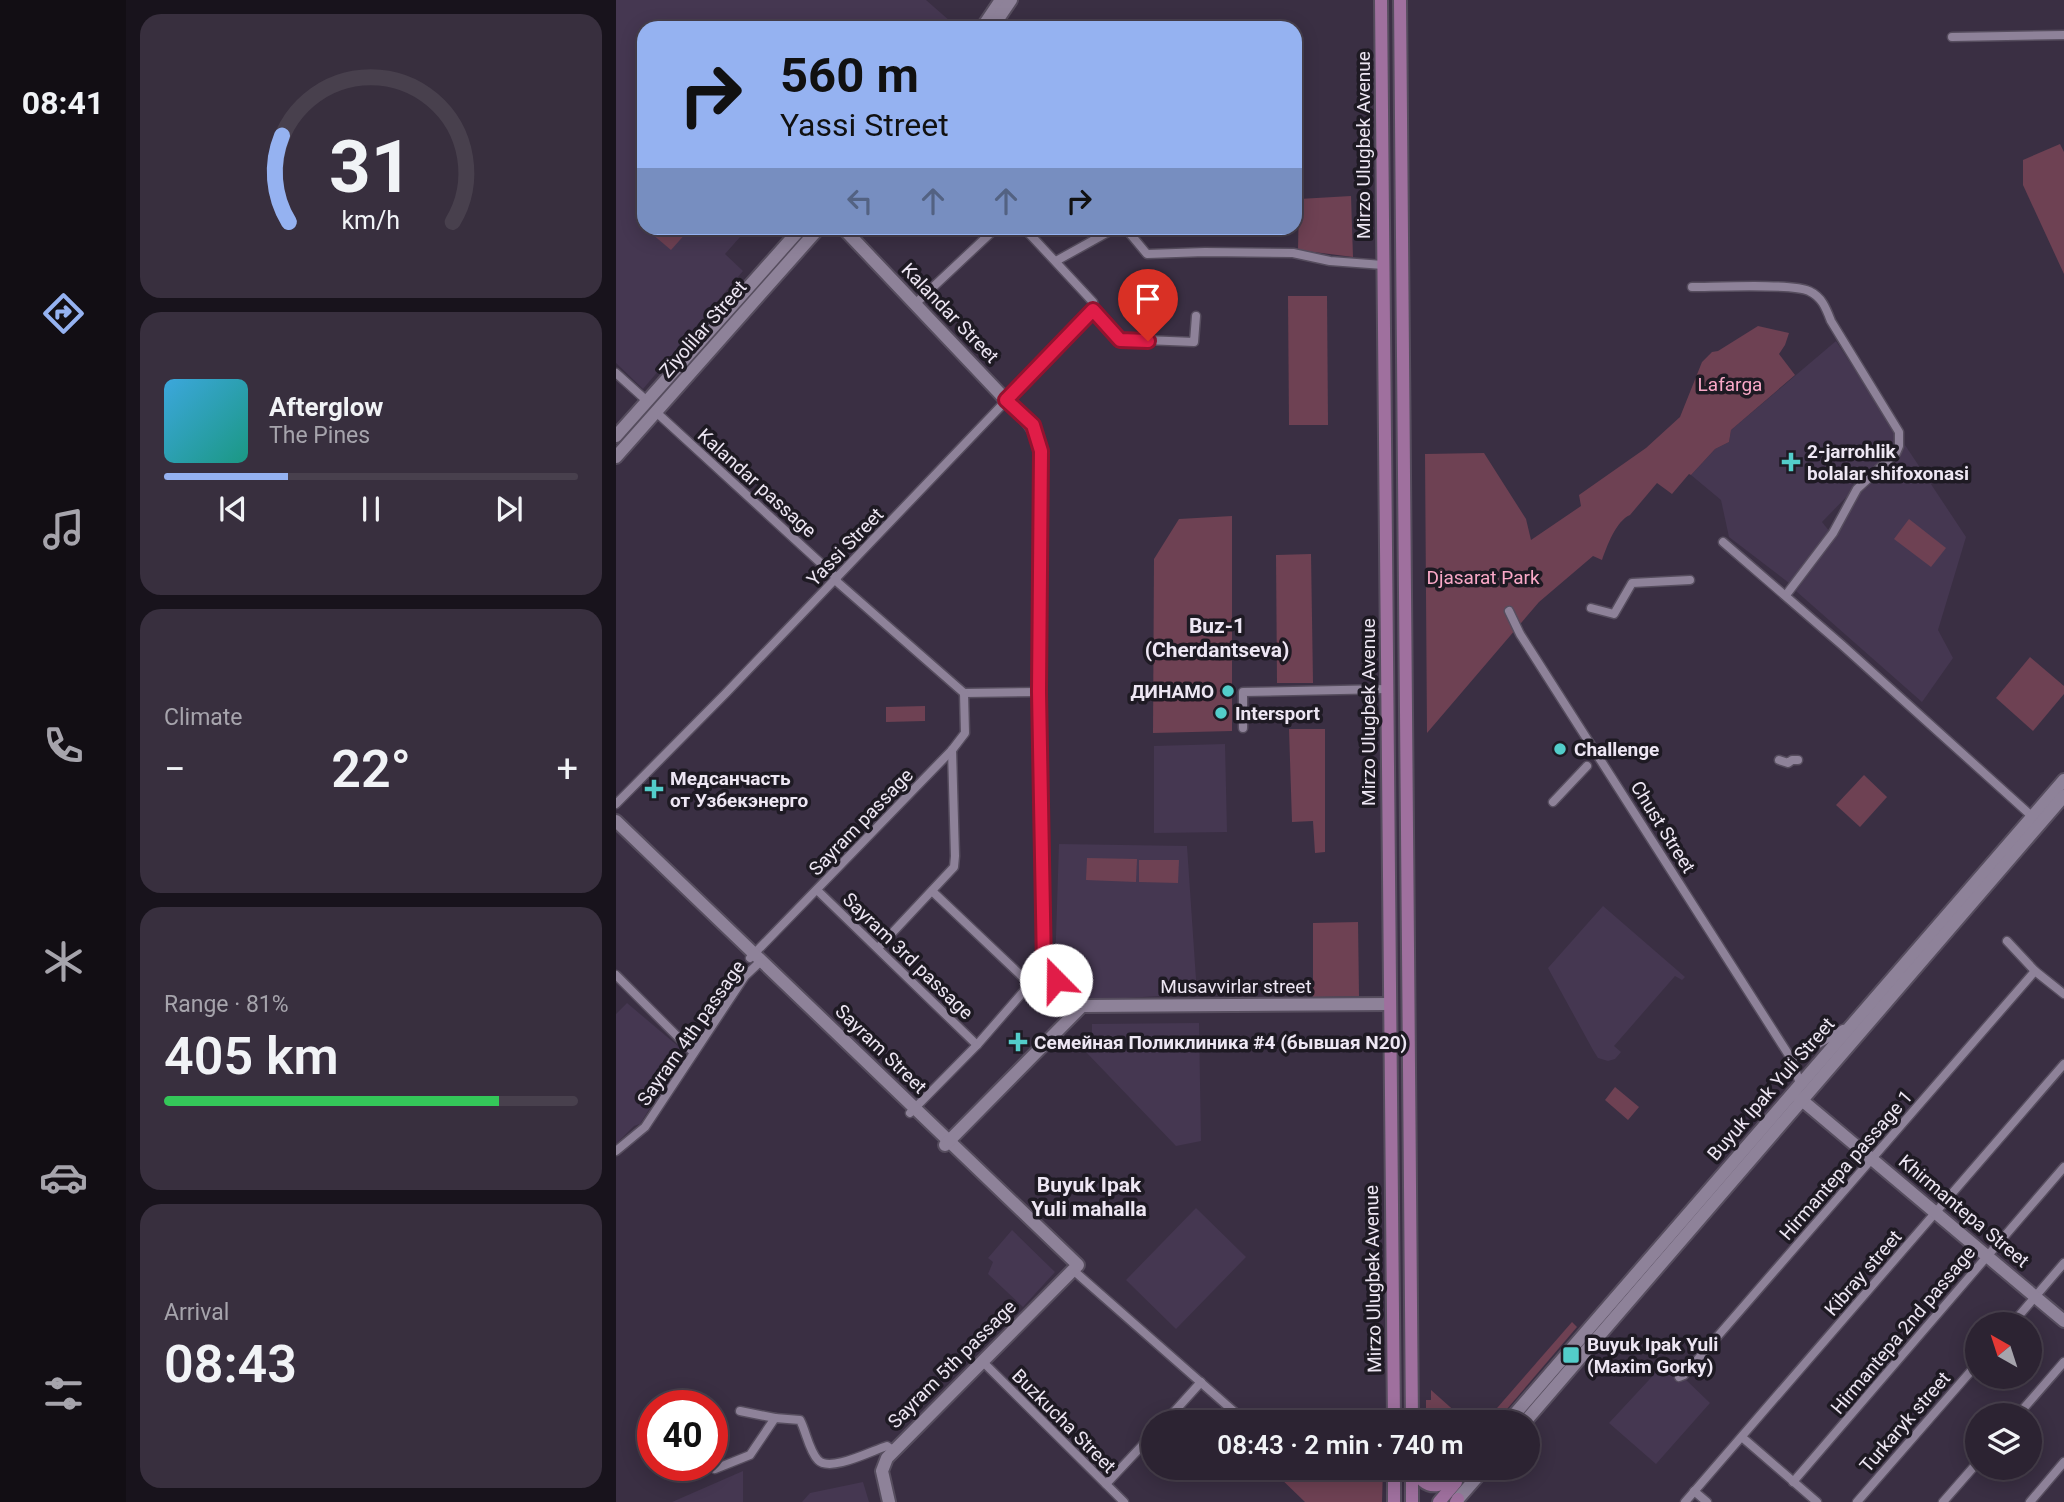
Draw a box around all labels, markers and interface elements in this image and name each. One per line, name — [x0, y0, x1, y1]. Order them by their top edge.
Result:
text: 560 m — [780, 47, 919, 104]
icon: right — [665, 49, 756, 140]
street label: Mirzo Ulugbek Avenue — [1352, 51, 1375, 239]
text: 08:41 — [22, 84, 104, 122]
text: Yassi Street — [780, 106, 949, 144]
text: 31 — [329, 124, 413, 210]
icon: left — [841, 182, 879, 220]
icon: ahead — [914, 182, 952, 220]
icon: ahead — [987, 182, 1025, 220]
icon: right — [1060, 182, 1098, 220]
text: km/h — [342, 206, 400, 235]
street label: Kalandar Street — [897, 258, 1003, 368]
pin — [1118, 269, 1178, 341]
street label: Ziyolilar Street — [655, 276, 751, 382]
icon: arrive — [1129, 280, 1167, 318]
icon: directions — [39, 289, 88, 338]
park label: Lafarga — [1698, 373, 1762, 396]
text: Afterglow — [269, 392, 383, 422]
text: The Pines — [269, 422, 370, 449]
street label: Kalandar passage — [693, 424, 821, 542]
place label: 2-jarrohlik bolalar shifoxonasi — [1807, 440, 1969, 485]
marker: 2-jarrohlik bolalar shifoxonasi — [1781, 452, 1801, 472]
icon: previous — [214, 490, 252, 528]
icon: pause — [352, 490, 390, 528]
icon: next — [490, 490, 528, 528]
street label: Yassi Street — [802, 503, 888, 591]
icon: music — [39, 505, 88, 554]
park label: Djasarat Park — [1426, 566, 1540, 589]
district label: Buz-1 (Cherdantseva) — [1145, 614, 1289, 662]
street label: Mirzo Ulugbek Avenue — [1357, 618, 1380, 806]
place label: ДИНАМО — [1130, 680, 1214, 703]
marker: ДИНАМО — [1220, 683, 1236, 699]
place label: Intersport — [1235, 702, 1320, 725]
text: Climate — [164, 704, 243, 731]
marker: Intersport — [1213, 705, 1229, 721]
icon: phone — [39, 721, 88, 770]
place label: Challenge — [1574, 738, 1659, 761]
text: 22° — [331, 739, 411, 800]
marker: Challenge — [1552, 741, 1568, 757]
text: − — [164, 747, 186, 791]
text: + — [556, 747, 578, 791]
street label: Sayram passage — [804, 764, 918, 880]
place label: Медсанчасть от Узбекэнерго — [670, 767, 808, 812]
street label: Chust Street — [1626, 777, 1700, 877]
marker: Медсанчасть от Узбекэнерго — [644, 779, 664, 799]
street label: Sayram 3rd passage — [838, 888, 978, 1024]
icon: climate — [39, 937, 88, 986]
position arrow — [1019, 943, 1093, 1017]
street label: Sayram 4th passage — [632, 956, 750, 1110]
street label: Musavvirlar street — [1160, 975, 1312, 998]
text: Range · 81% — [164, 991, 289, 1018]
street label: Sayram Street — [830, 1000, 932, 1098]
street label: Buyuk Ipak Yuli Street — [1703, 1013, 1839, 1165]
text: 405 km — [164, 1026, 339, 1087]
place label: Семейная Поликлиника #4 (бывшая N20) — [1034, 1031, 1407, 1054]
marker: Семейная Поликлиника #4 (бывшая N20) — [1008, 1032, 1028, 1052]
street label: Hirmantepa passage 1 — [1775, 1085, 1917, 1245]
street label: Khirmаntepa Street — [1894, 1150, 2034, 1272]
icon: car — [39, 1153, 88, 1202]
district label: Buyuk Ipak Yuli mahalla — [1031, 1173, 1147, 1221]
street label: Mirzo Ulugbek Avenue — [1360, 1185, 1386, 1373]
street label: Kibray street — [1820, 1226, 1906, 1320]
street label: Hirmantepa 2nd passage — [1826, 1241, 1980, 1419]
street label: Sayram 5th passage — [883, 1295, 1021, 1433]
text: Arrival — [164, 1299, 229, 1326]
north arrow — [1965, 1312, 2042, 1390]
map controls — [1965, 1312, 2042, 1480]
place label: Buyuk Ipak Yuli (Maxim Gorky) — [1587, 1333, 1718, 1378]
text: 08:43 — [164, 1334, 297, 1395]
marker: Buyuk Ipak Yuli (Maxim Gorky) — [1561, 1345, 1581, 1365]
street label: Buzkucha Street — [1007, 1364, 1121, 1478]
street label: Turkaryk street — [1855, 1367, 1955, 1477]
icon: filters — [39, 1369, 88, 1418]
speed limit sign: 40 — [637, 1390, 728, 1481]
button: layers — [1965, 1403, 2042, 1480]
text: 08:43 · 2 min · 740 m — [1217, 1430, 1464, 1460]

